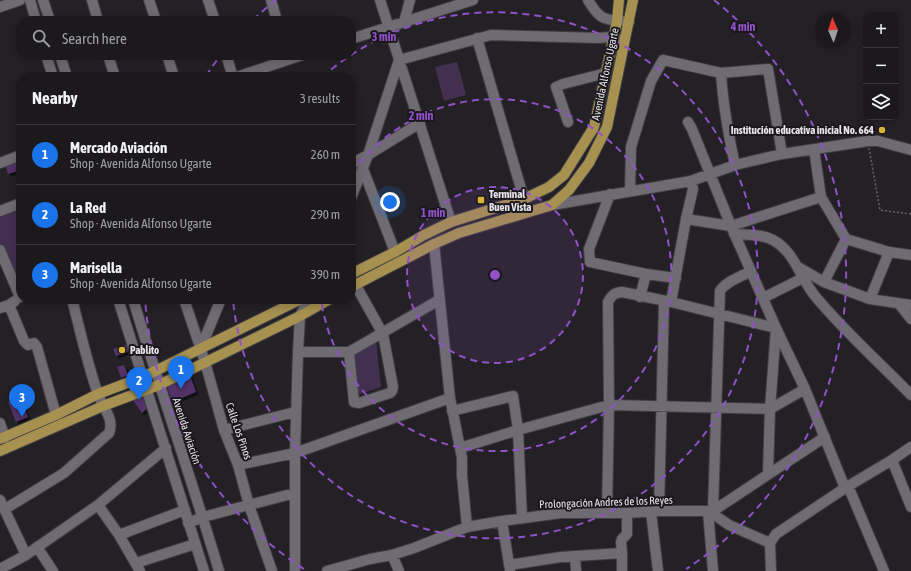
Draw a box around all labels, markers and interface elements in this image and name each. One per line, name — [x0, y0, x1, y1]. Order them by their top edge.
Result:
north arrow — [815, 12, 851, 48]
map controls — [863, 12, 899, 120]
button: + — [863, 12, 899, 48]
search box — [16, 16, 356, 60]
text: 4 min — [730, 20, 755, 34]
icon: search — [30, 27, 52, 49]
street label: Avenida Alfonso Ugarte — [589, 27, 621, 121]
text: Search here — [62, 30, 127, 47]
text: 3 min — [372, 30, 396, 44]
button: − — [863, 48, 899, 84]
button: layers — [863, 84, 899, 120]
text: Nearby — [32, 88, 78, 108]
text: 3 results — [300, 91, 340, 106]
text: 2 min — [409, 109, 433, 123]
place label: Institución educativa inicial No. 664 — [731, 124, 874, 136]
marker: Institución educativa inicial No. 664 — [877, 125, 887, 135]
text: Mercado Aviación — [70, 139, 167, 156]
text: 1 — [42, 147, 48, 162]
text: 260 m — [311, 147, 340, 162]
text: Shop · Avenida Alfonso Ugarte — [70, 156, 212, 171]
place label: Terminal Buen Vista — [489, 188, 531, 213]
your location — [380, 192, 400, 212]
marker: Terminal Buen Vista — [476, 195, 486, 205]
text: La Red — [70, 199, 106, 216]
text: 1 min — [421, 206, 445, 220]
text: 2 — [42, 207, 48, 222]
text: 290 m — [311, 207, 340, 222]
text: Shop · Avenida Alfonso Ugarte — [70, 216, 212, 231]
text: Marisella — [70, 259, 122, 276]
text: 3 — [42, 267, 48, 282]
text: 390 m — [311, 267, 340, 282]
centre of rings — [488, 268, 502, 282]
text: Shop · Avenida Alfonso Ugarte — [70, 276, 212, 291]
place label: Pablito — [130, 344, 159, 356]
marker: Pablito — [117, 345, 127, 355]
pin: 1 — [168, 356, 194, 389]
pin: 2 — [126, 367, 152, 400]
pin: 3 — [9, 384, 35, 417]
street label: Avenida Aviación — [171, 396, 203, 466]
street label: Calle Los Pinos — [224, 401, 254, 461]
street label: Prolongación Andres de los Reyes — [539, 494, 673, 510]

